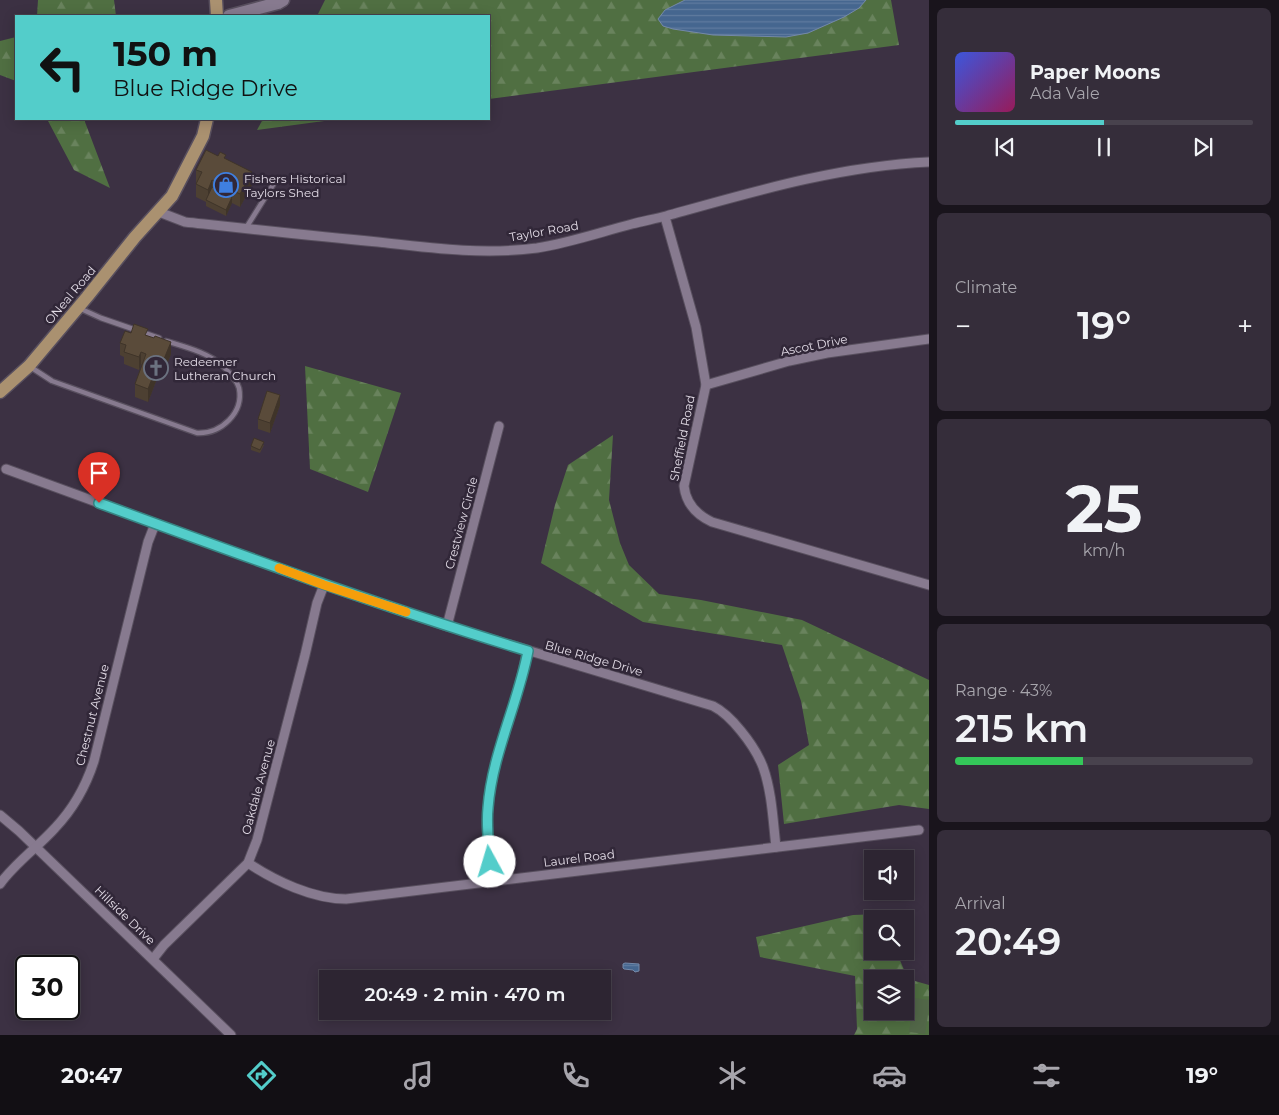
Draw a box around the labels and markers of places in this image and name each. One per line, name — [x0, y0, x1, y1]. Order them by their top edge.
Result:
place label: Fishers Historical Taylors Shed — [244, 171, 346, 200]
shop icon: Fishers Historical Taylors Shed — [213, 172, 239, 198]
place label: Redeemer Lutheran Church — [174, 354, 276, 383]
church icon: Redeemer Lutheran Church — [143, 355, 169, 381]
pin — [78, 452, 120, 503]

